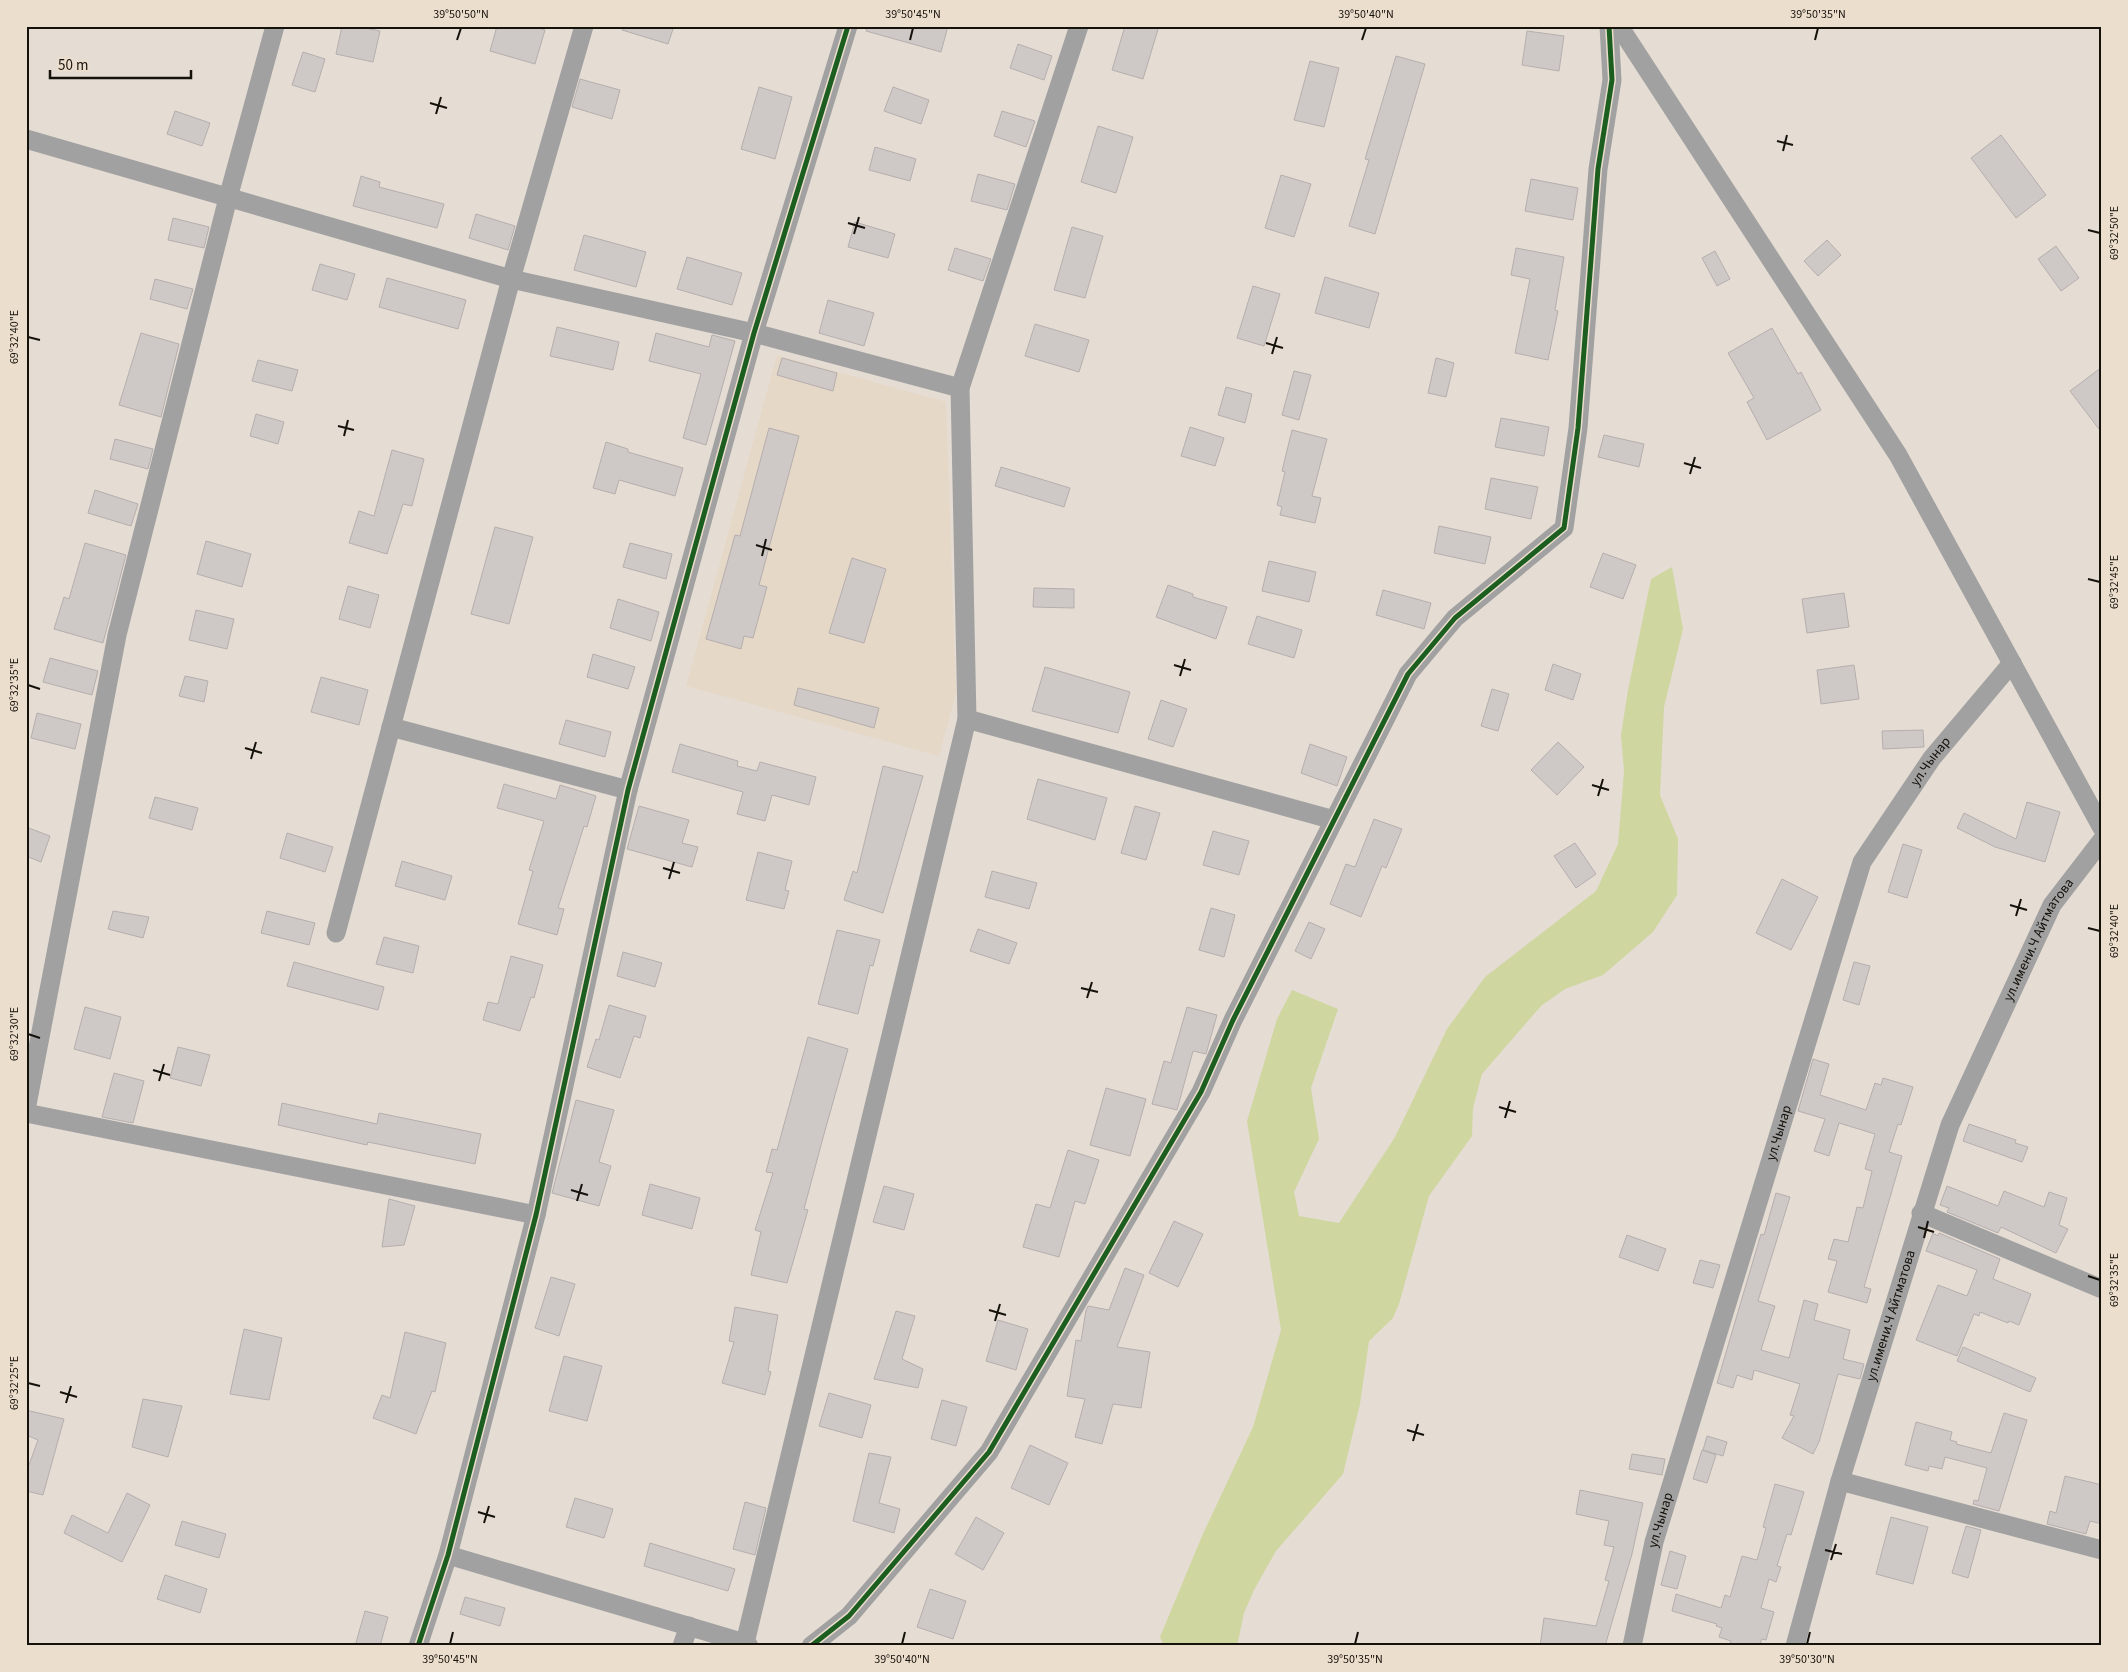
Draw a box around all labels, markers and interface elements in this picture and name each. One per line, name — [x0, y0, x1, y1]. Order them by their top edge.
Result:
text: 39°50'50"N — [433, 6, 489, 23]
text: 39°50'45"N — [885, 6, 941, 23]
text: 39°50'40"N — [1338, 6, 1394, 23]
text: 39°50'35"N — [1790, 6, 1846, 23]
scale bar — [50, 48, 191, 80]
text: 50 m — [58, 55, 88, 76]
text: 69°32'50"E — [2106, 206, 2123, 260]
text: 69°32'40"E — [6, 310, 23, 364]
text: 69°32'45"E — [2106, 555, 2123, 609]
text: 69°32'35"E — [6, 658, 23, 712]
street label: ул.Чынар — [1906, 732, 1956, 790]
street label: ул.имени.Ч Айтматова — [1999, 874, 2079, 1005]
text: 69°32'40"E — [2106, 904, 2123, 958]
text: 69°32'30"E — [6, 1007, 23, 1061]
street label: ул.Чынар — [1761, 1103, 1797, 1163]
street label: ул.имени.Ч Айтматова — [1861, 1248, 1921, 1384]
text: 69°32'35"E — [2106, 1253, 2123, 1307]
text: 69°32'25"E — [6, 1356, 23, 1410]
street label: ул.Чынар — [1643, 1490, 1679, 1550]
text: 39°50'45"N — [422, 1651, 478, 1668]
text: 39°50'40"N — [874, 1651, 930, 1668]
text: 39°50'35"N — [1327, 1651, 1383, 1668]
text: 39°50'30"N — [1779, 1651, 1835, 1668]

